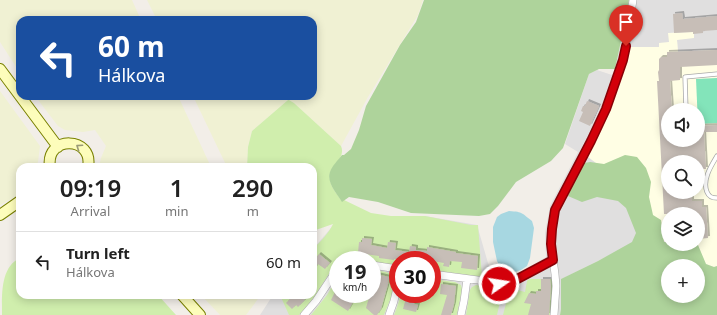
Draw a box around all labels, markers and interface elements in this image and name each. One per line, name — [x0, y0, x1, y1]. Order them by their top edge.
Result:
pin — [609, 5, 643, 46]
icon: arrive — [615, 11, 637, 33]
text: 60 m — [98, 27, 165, 65]
icon: left — [32, 32, 84, 84]
text: Hálkova — [98, 63, 165, 87]
map controls — [661, 103, 705, 303]
button: sound — [661, 103, 705, 147]
one-way arrow — [77, 145, 84, 152]
button: search — [661, 155, 705, 199]
text: 09:19 — [60, 171, 121, 204]
text: 1 — [170, 171, 184, 204]
text: 290 — [232, 171, 273, 204]
text: Arrival — [71, 202, 110, 220]
text: min — [165, 202, 188, 220]
text: m — [247, 202, 259, 220]
button: layers — [661, 207, 705, 251]
text: Turn left — [66, 243, 130, 263]
icon: left — [32, 251, 54, 273]
speed limit sign: 30 — [389, 251, 441, 303]
text: 60 m — [266, 252, 301, 272]
text: 19 — [344, 258, 366, 285]
button: + — [661, 259, 705, 303]
text: Hálkova — [66, 263, 115, 281]
position arrow — [478, 263, 520, 305]
text: km/h — [343, 280, 367, 294]

